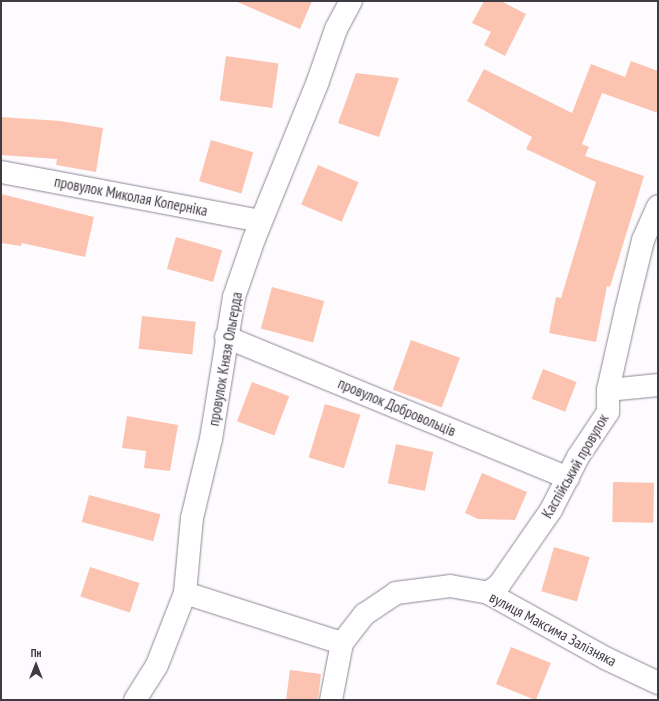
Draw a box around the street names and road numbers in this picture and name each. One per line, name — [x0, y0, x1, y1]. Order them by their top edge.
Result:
street label: провулок Миколая Коперніка — [53, 172, 209, 220]
street label: провулок Князя Ольгерда — [204, 291, 246, 427]
street label: провулок Добровольців — [335, 374, 459, 440]
street label: Каспійський провулок — [538, 411, 612, 521]
street label: вулиця Максима Залізняка — [486, 588, 620, 670]

